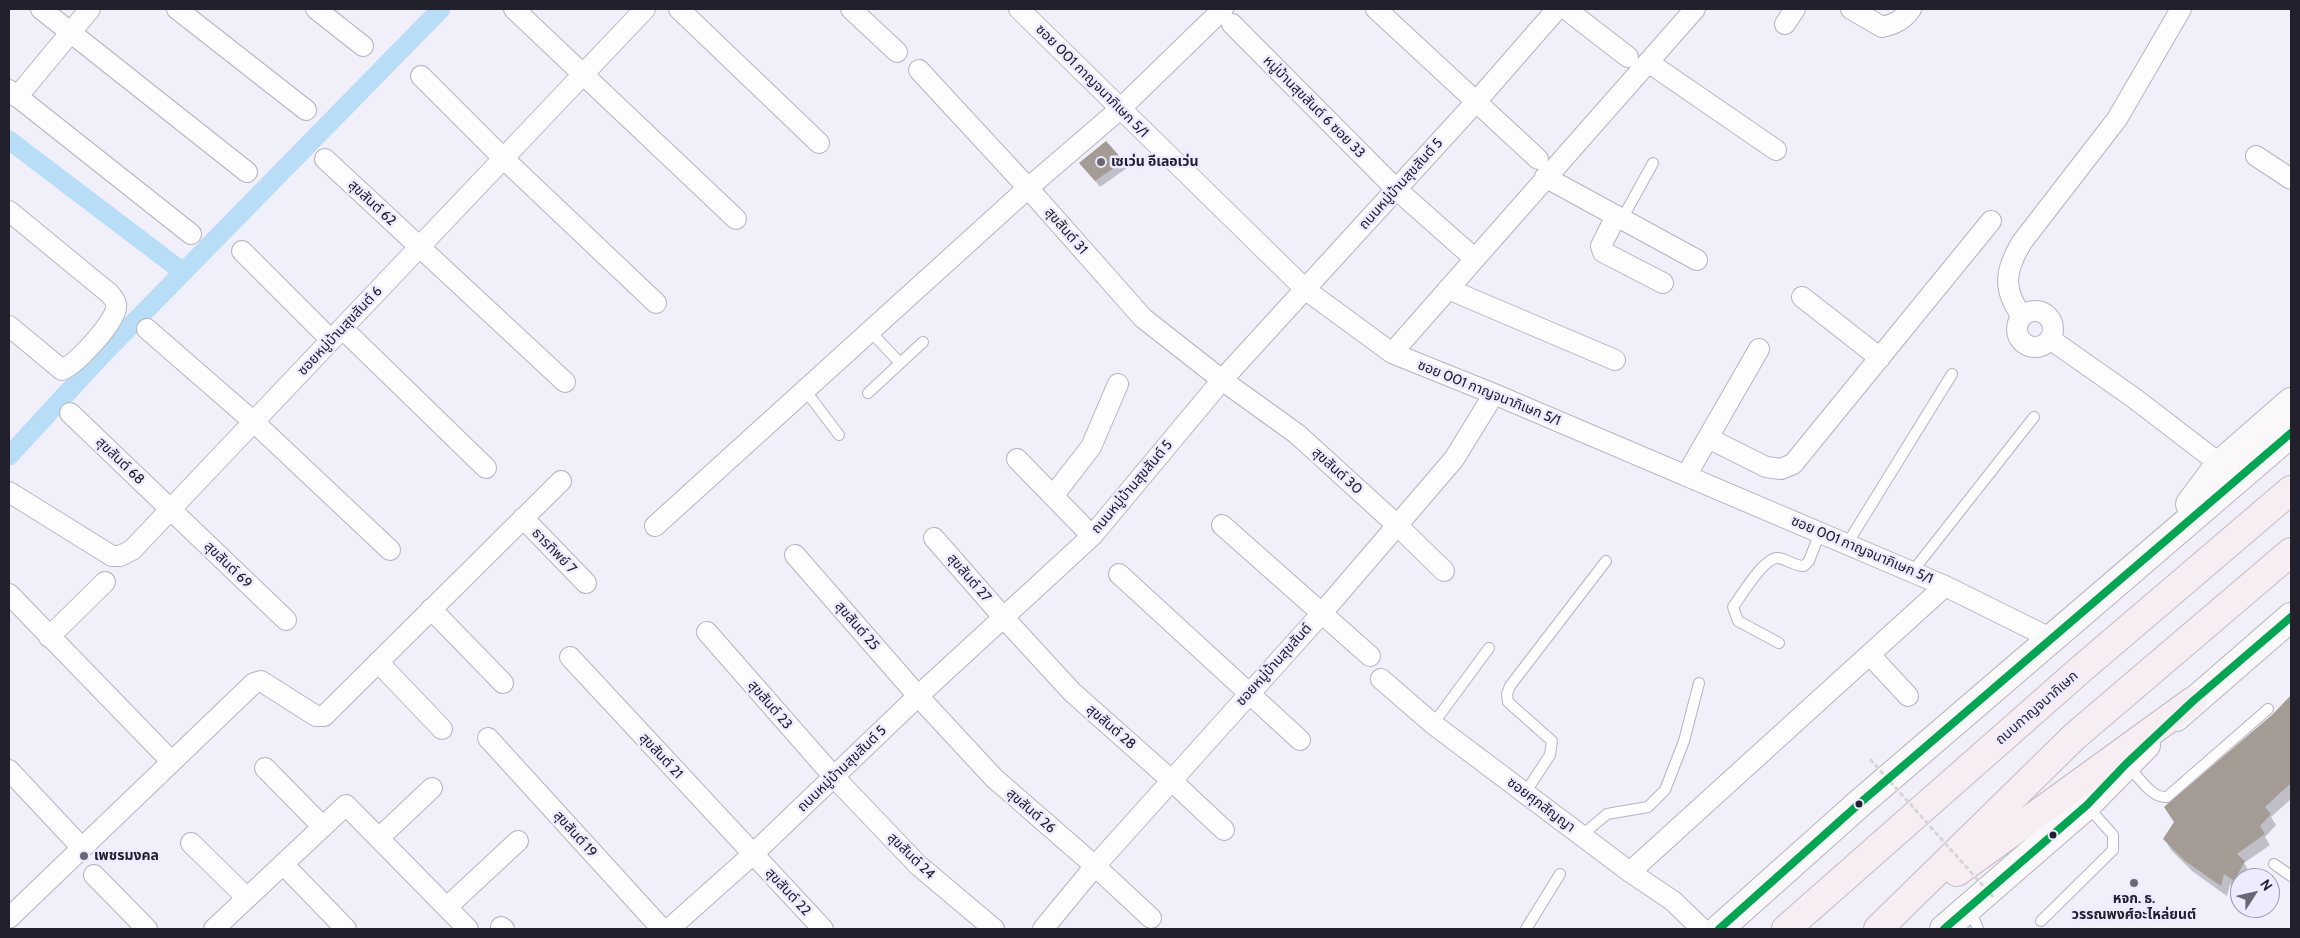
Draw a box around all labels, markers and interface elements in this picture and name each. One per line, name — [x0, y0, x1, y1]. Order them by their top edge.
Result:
street label: ซอย 001 กาญจนาภิเษก 5/1 — [1032, 21, 1152, 141]
street label: หมู่บ้านสุขสันต์ 6 ซอย 33 — [1259, 52, 1369, 162]
street label: ถนนหมู่บ้านสุขสันต์ 5 — [1356, 135, 1446, 233]
place label: เซเว่น อีเลอเว่น — [1111, 154, 1199, 170]
marker: เซเว่น อีเลอเว่น — [1095, 156, 1107, 168]
street label: สุขสันต์ 62 — [344, 177, 400, 229]
street label: สุขสันต์ 31 — [1041, 204, 1091, 258]
street label: ซอยหมู่บ้านสุขสันต์ 6 — [294, 283, 386, 379]
street label: ซอย 001 กาญจนาภิเษก 5/1 — [1415, 357, 1563, 429]
street label: สุขสันต์ 68 — [92, 434, 148, 488]
street label: ถนนหมู่บ้านสุขสันต์ 5 — [1088, 437, 1176, 537]
street label: สุขสันต์ 30 — [1308, 444, 1366, 498]
street label: ซอย 001 กาญจนาภิเษก 5/1 — [1788, 512, 1936, 588]
street label: ธารทิพย์ 7 — [528, 525, 580, 577]
street label: สุขสันต์ 69 — [201, 538, 255, 592]
street label: สุขสันต์ 27 — [943, 550, 995, 606]
street label: สุขสันต์ 25 — [831, 598, 883, 654]
street label: ซอยหมู่บ้านสุขสันต์ — [1233, 620, 1315, 710]
street label: ถนนกาญจนาภิเษก — [1992, 668, 2082, 748]
street label: สุขสันต์ 23 — [744, 677, 796, 733]
street label: สุขสันต์ 28 — [1083, 701, 1139, 753]
street label: ถนนหมู่บ้านสุขสันต์ 5 — [794, 722, 890, 816]
street label: สุขสันต์ 21 — [636, 730, 686, 782]
street label: ซอยศุภสัญญา — [1504, 774, 1578, 836]
street label: สุขสันต์ 26 — [1003, 785, 1059, 837]
unlabelled marker — [1854, 799, 1864, 809]
street label: สุขสันต์ 19 — [550, 807, 600, 861]
street label: สุขสันต์ 24 — [884, 829, 938, 883]
unlabelled marker — [2048, 830, 2058, 840]
place label: เพชรมงคล — [94, 848, 159, 864]
marker: เพชรมงคล — [78, 850, 90, 862]
street label: สุขสันต์ 22 — [762, 865, 814, 919]
north arrow — [2230, 868, 2280, 918]
text: N — [2256, 876, 2277, 894]
marker: หจก. ธ. วรรณพงศ์อะไหล่ยนต์ — [2128, 877, 2140, 889]
place label: หจก. ธ. วรรณพงศ์อะไหล่ยนต์ — [2072, 891, 2196, 924]

